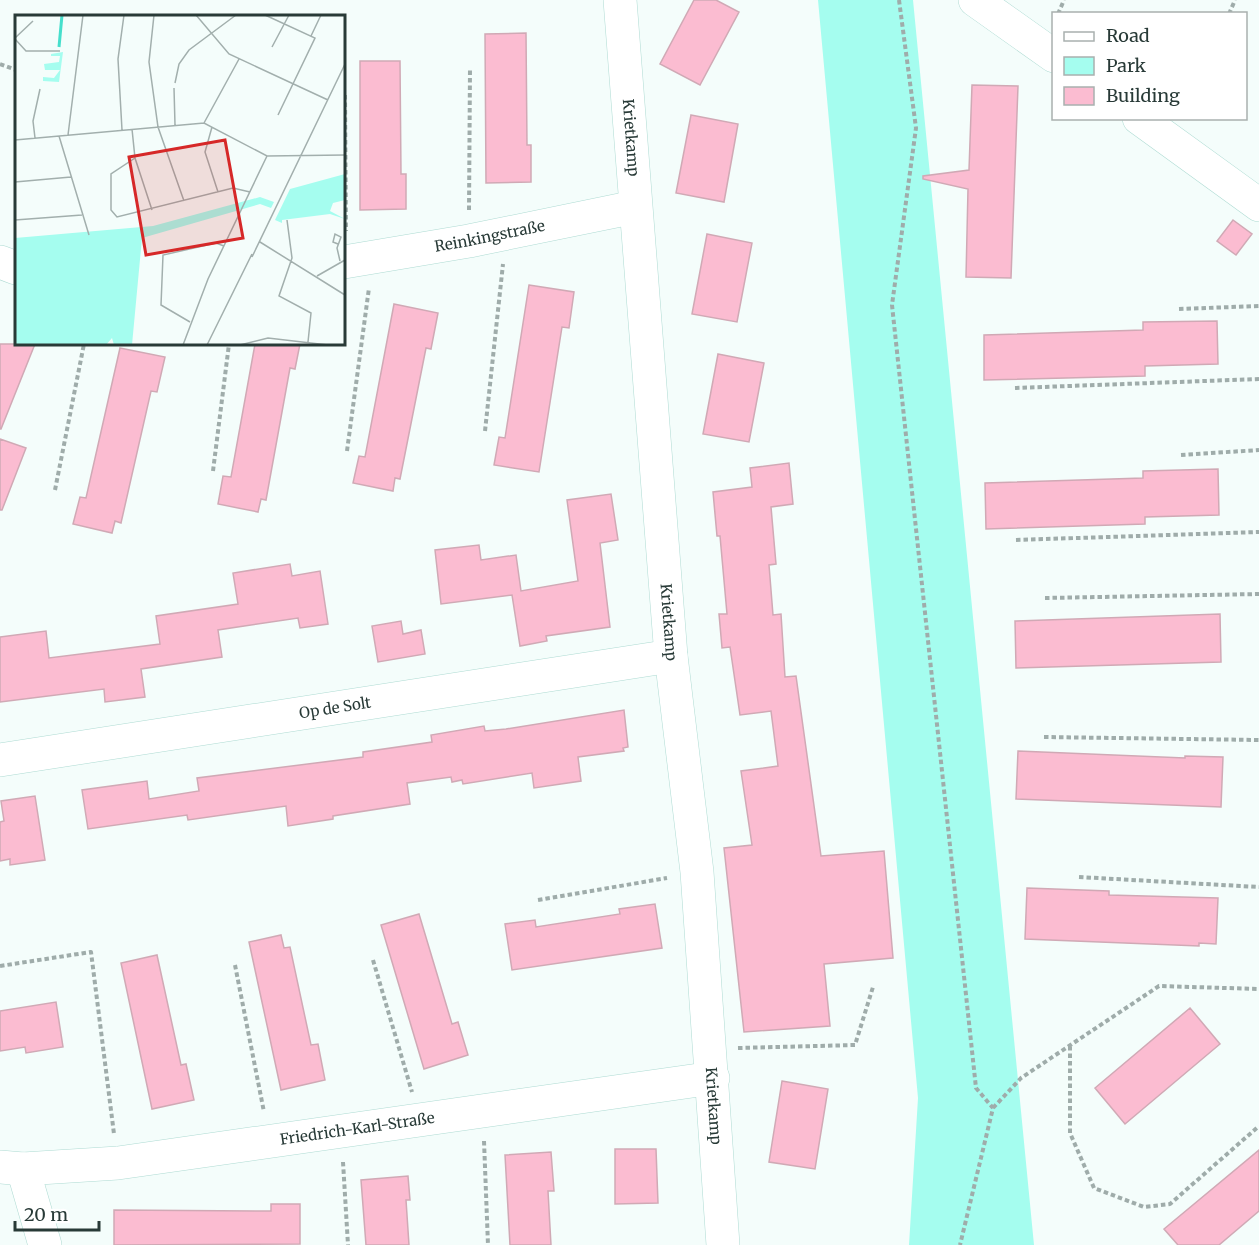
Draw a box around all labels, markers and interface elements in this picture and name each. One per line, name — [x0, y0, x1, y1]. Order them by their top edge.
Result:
legend — [1052, 12, 1247, 120]
inset map — [15, 15, 345, 345]
text: Road — [1106, 24, 1150, 47]
text: Park — [1106, 54, 1147, 77]
text: Building — [1106, 84, 1180, 107]
street label: Krietkamp — [619, 98, 644, 177]
street label: Reinkingstraße — [433, 216, 547, 256]
street label: Krietkamp — [656, 583, 681, 662]
street label: Op de Solt — [298, 693, 372, 723]
street label: Krietkamp — [702, 1067, 726, 1145]
street label: Friedrich-Karl-Straße — [279, 1108, 436, 1149]
scale bar — [15, 1194, 99, 1232]
text: 20 m — [24, 1203, 68, 1226]

